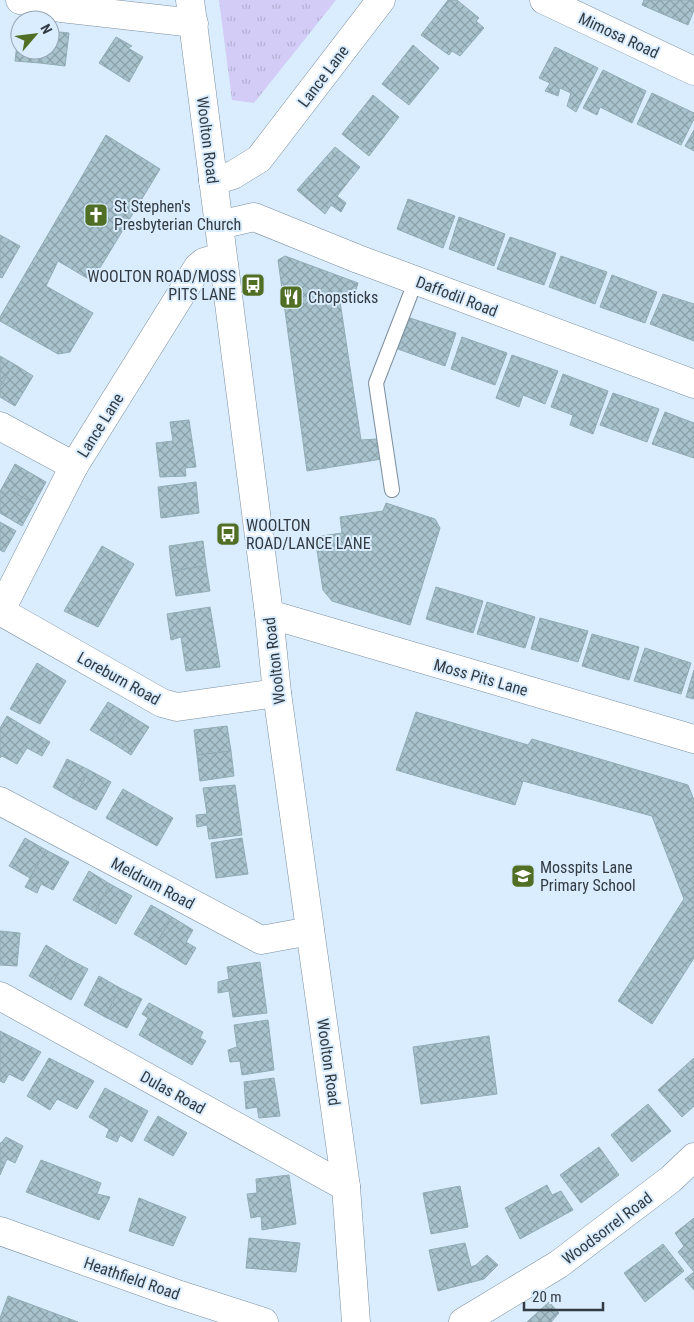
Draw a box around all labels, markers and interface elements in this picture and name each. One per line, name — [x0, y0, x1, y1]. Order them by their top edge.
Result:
street label: Mimosa Road — [576, 9, 662, 62]
north arrow — [10, 10, 60, 60]
text: N — [37, 21, 56, 36]
street label: Lance Lane — [294, 42, 353, 111]
street label: Woolton Road — [193, 95, 222, 185]
place label: St Stephen's Presbyterian Church — [114, 197, 241, 234]
church icon: St Stephen's Presbyterian Church — [83, 202, 109, 228]
place label: WOOLTON ROAD/MOSS PITS LANE — [87, 267, 236, 304]
bus stop icon: WOOLTON ROAD/MOSS PITS LANE — [240, 272, 266, 298]
street label: Daffodil Road — [413, 272, 500, 321]
restaurant icon: Chopsticks — [278, 284, 304, 310]
place label: Chopsticks — [308, 288, 378, 307]
street label: Lance Lane — [73, 390, 128, 461]
place label: WOOLTON ROAD/LANCE LANE — [246, 516, 371, 553]
bus stop icon: WOOLTON ROAD/LANCE LANE — [215, 521, 241, 547]
street label: Woolton Road — [260, 616, 289, 706]
street label: Loreburn Road — [74, 648, 164, 709]
street label: Moss Pits Lane — [432, 655, 530, 700]
street label: Meldrum Road — [108, 854, 198, 913]
place label: Mosspits Lane Primary School — [540, 858, 636, 895]
school or university icon: Mosspits Lane Primary School — [510, 863, 536, 889]
street label: Woolton Road — [313, 1017, 344, 1107]
street label: Dulas Road — [137, 1067, 209, 1118]
street label: Woodsorrel Road — [559, 1188, 656, 1268]
street label: Heathfield Road — [81, 1253, 182, 1304]
scale bar — [524, 1280, 603, 1312]
text: 20 m — [532, 1288, 562, 1306]

